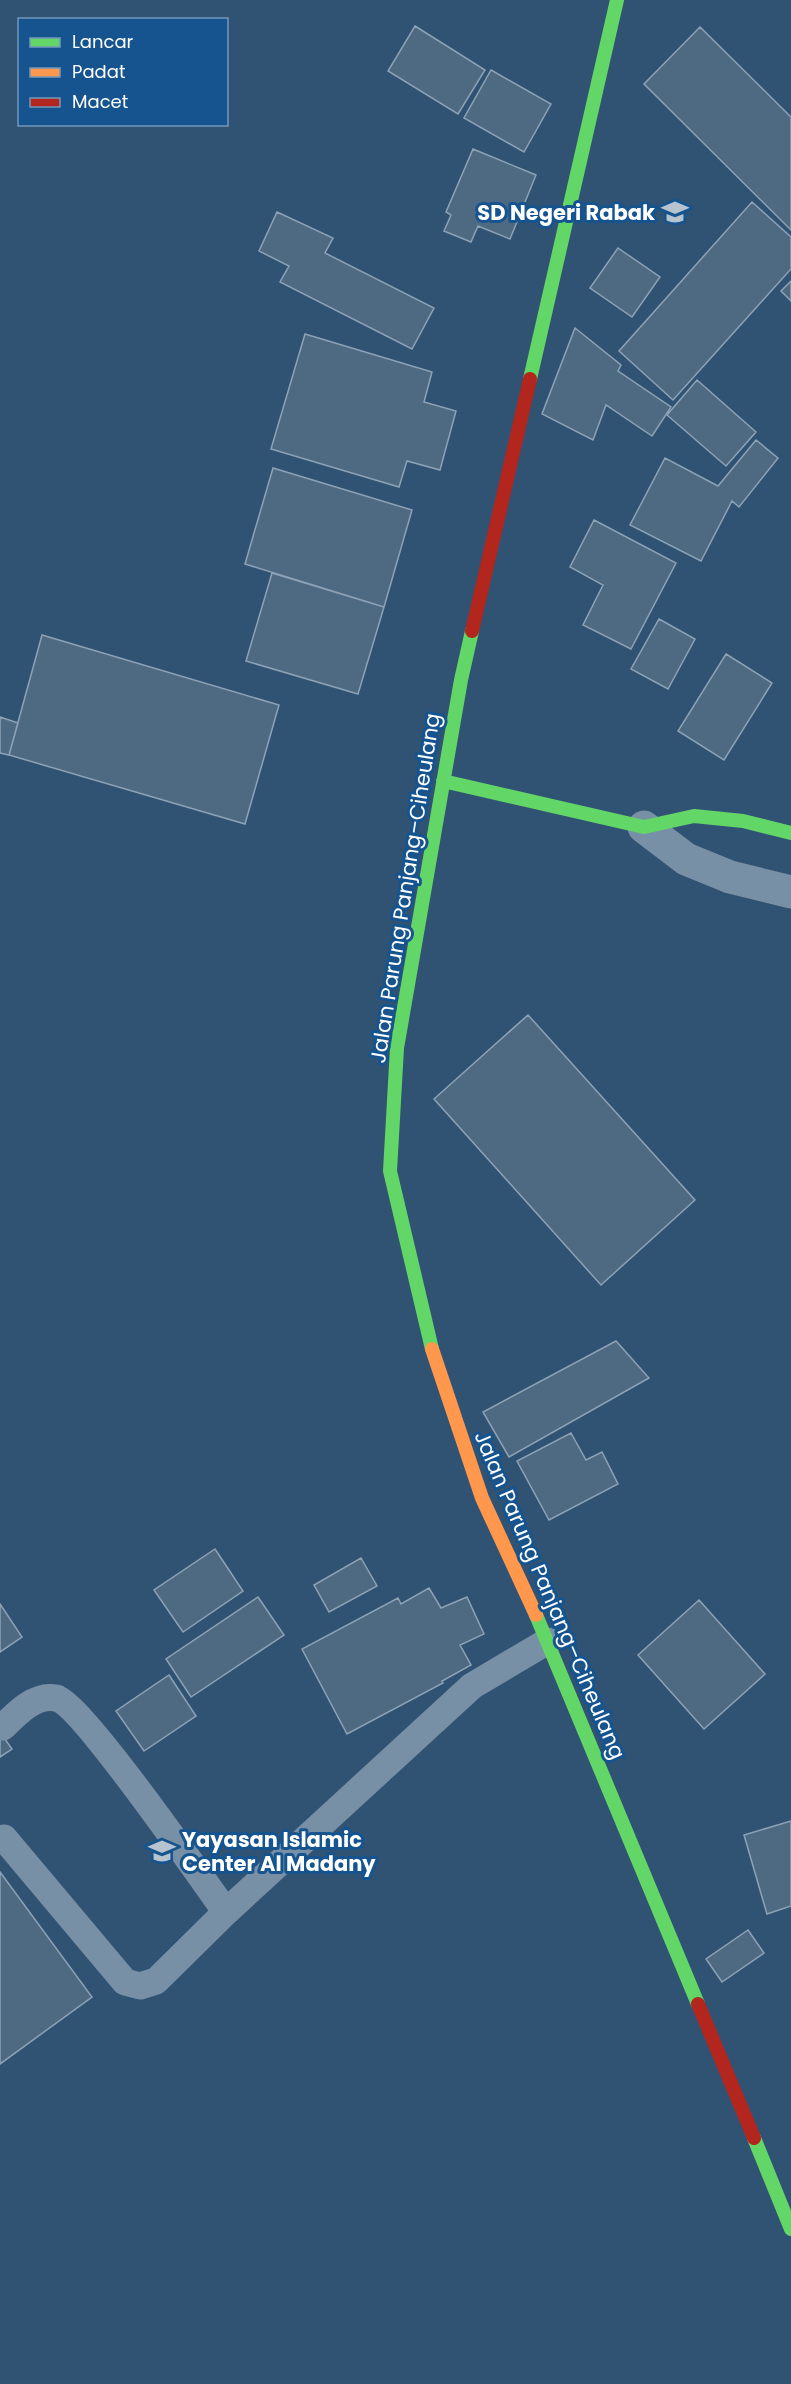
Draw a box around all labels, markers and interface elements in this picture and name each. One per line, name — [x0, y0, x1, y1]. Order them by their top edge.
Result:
legend — [18, 18, 228, 126]
text: Lancar — [72, 29, 134, 54]
text: Padat — [72, 59, 125, 84]
text: Macet — [72, 89, 128, 114]
school or university icon: SD Negeri Rabak — [660, 197, 690, 227]
place label: SD Negeri Rabak — [477, 198, 655, 227]
street label: Jalan Parung Panjang–Ciheulang — [363, 711, 447, 1065]
street label: Jalan Parung Panjang–Ciheulang — [468, 1426, 632, 1764]
place label: Yayasan Islamic Center Al Madany — [182, 1825, 376, 1878]
school or university icon: Yayasan Islamic Center Al Madany — [147, 1836, 177, 1866]

